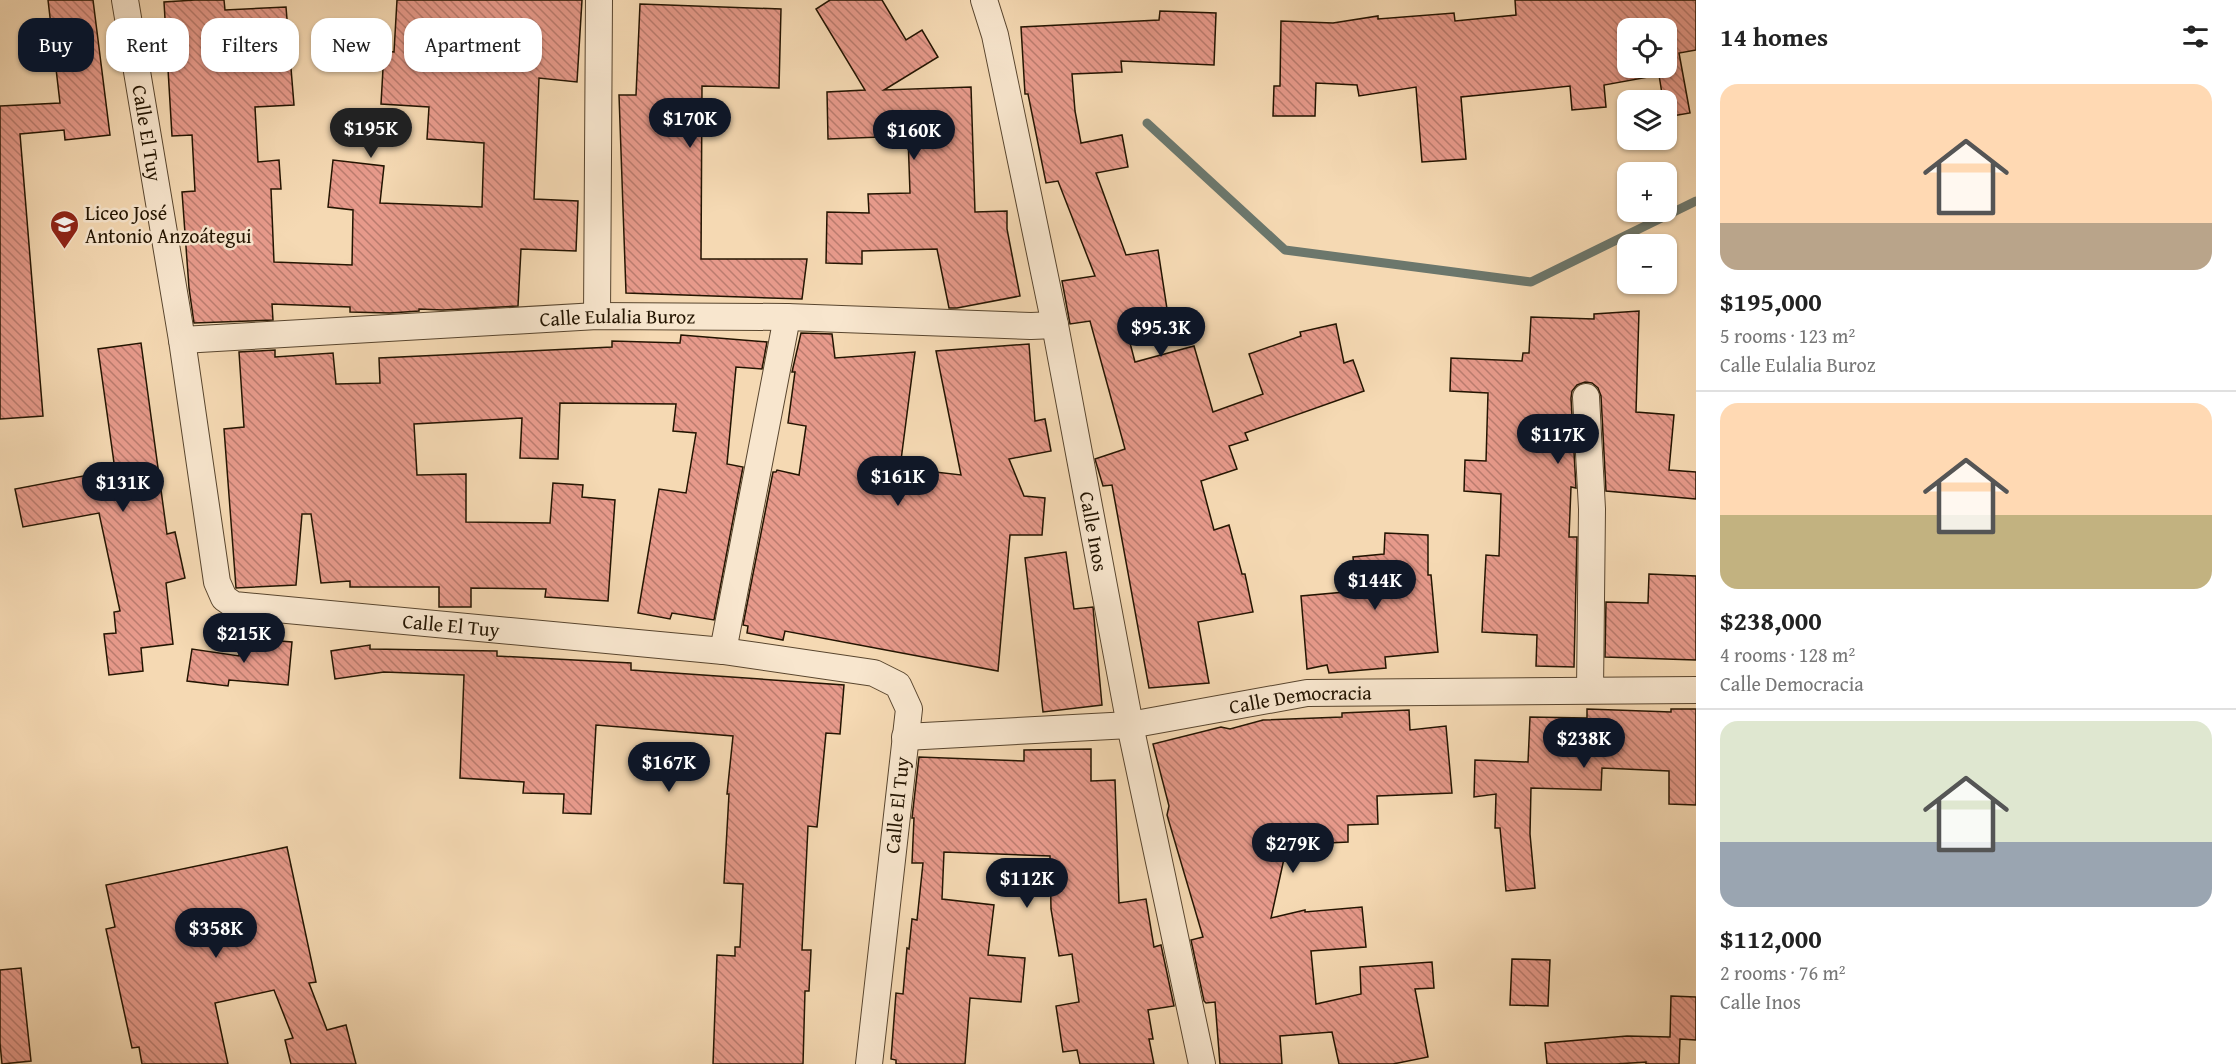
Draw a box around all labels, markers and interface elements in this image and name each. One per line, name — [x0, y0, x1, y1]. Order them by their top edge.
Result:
text: 14 homes — [1720, 17, 1828, 56]
chip: Buy — [18, 18, 94, 72]
chip: Rent — [106, 18, 189, 72]
chip: Filters — [201, 18, 299, 72]
chip: New — [311, 18, 392, 72]
chip: Apartment — [404, 18, 542, 72]
map controls — [1617, 18, 1677, 294]
button: locate — [1617, 18, 1677, 78]
icon: filters — [2179, 20, 2212, 53]
street label: Calle El Tuy — [125, 83, 170, 184]
button: layers — [1617, 90, 1677, 150]
pin: $170K — [648, 98, 732, 149]
text: $170K — [663, 103, 717, 132]
pin: $195K — [329, 108, 413, 159]
pin: $160K — [872, 110, 956, 161]
text: $195K — [344, 113, 398, 142]
text: $160K — [887, 115, 941, 144]
icon: home — [1912, 123, 2020, 231]
button: + — [1617, 162, 1677, 222]
place label: Liceo José Antonio Anzoátegui — [85, 198, 252, 250]
school or university icon: Liceo José Antonio Anzoátegui — [48, 208, 80, 250]
button: − — [1617, 234, 1677, 294]
text: $195,000 — [1720, 282, 1822, 321]
street label: Calle Eulalia Buroz — [539, 301, 695, 333]
pin: $95.3K — [1112, 307, 1210, 358]
text: $95.3K — [1131, 312, 1191, 341]
text: 5 rooms · 123 m² — [1720, 321, 1855, 350]
text: Calle Eulalia Buroz — [1720, 350, 1876, 379]
pin: $117K — [1516, 414, 1600, 465]
text: $117K — [1531, 419, 1585, 448]
icon: home — [1912, 442, 2020, 550]
pin: $161K — [856, 456, 940, 507]
text: $161K — [871, 461, 925, 490]
pin: $131K — [81, 462, 165, 513]
text: $131K — [96, 467, 150, 496]
street label: Calle Inos — [1073, 489, 1116, 574]
pin: $144K — [1333, 560, 1417, 611]
text: $144K — [1348, 565, 1402, 594]
text: $238,000 — [1720, 601, 1822, 640]
street label: Calle El Tuy — [401, 606, 501, 644]
pin: $215K — [202, 613, 286, 664]
text: $215K — [217, 618, 271, 647]
text: 4 rooms · 128 m² — [1720, 640, 1855, 669]
text: Calle Democracia — [1720, 669, 1864, 698]
street label: Calle Democracia — [1226, 677, 1372, 721]
pin: $238K — [1542, 718, 1626, 769]
text: $238K — [1557, 723, 1611, 752]
pin: $167K — [627, 742, 711, 793]
text: $167K — [642, 747, 696, 776]
street label: Calle El Tuy — [877, 755, 916, 855]
icon: home — [1912, 760, 2020, 868]
pin: $279K — [1251, 823, 1335, 874]
text: $279K — [1266, 828, 1320, 857]
pin: $112K — [985, 858, 1069, 909]
text: $112K — [1000, 863, 1054, 892]
pin: $358K — [174, 908, 258, 959]
text: $358K — [189, 913, 243, 942]
text: $112,000 — [1720, 919, 1822, 958]
text: 2 rooms · 76 m² — [1720, 958, 1846, 987]
text: Calle Inos — [1720, 987, 1801, 1016]

